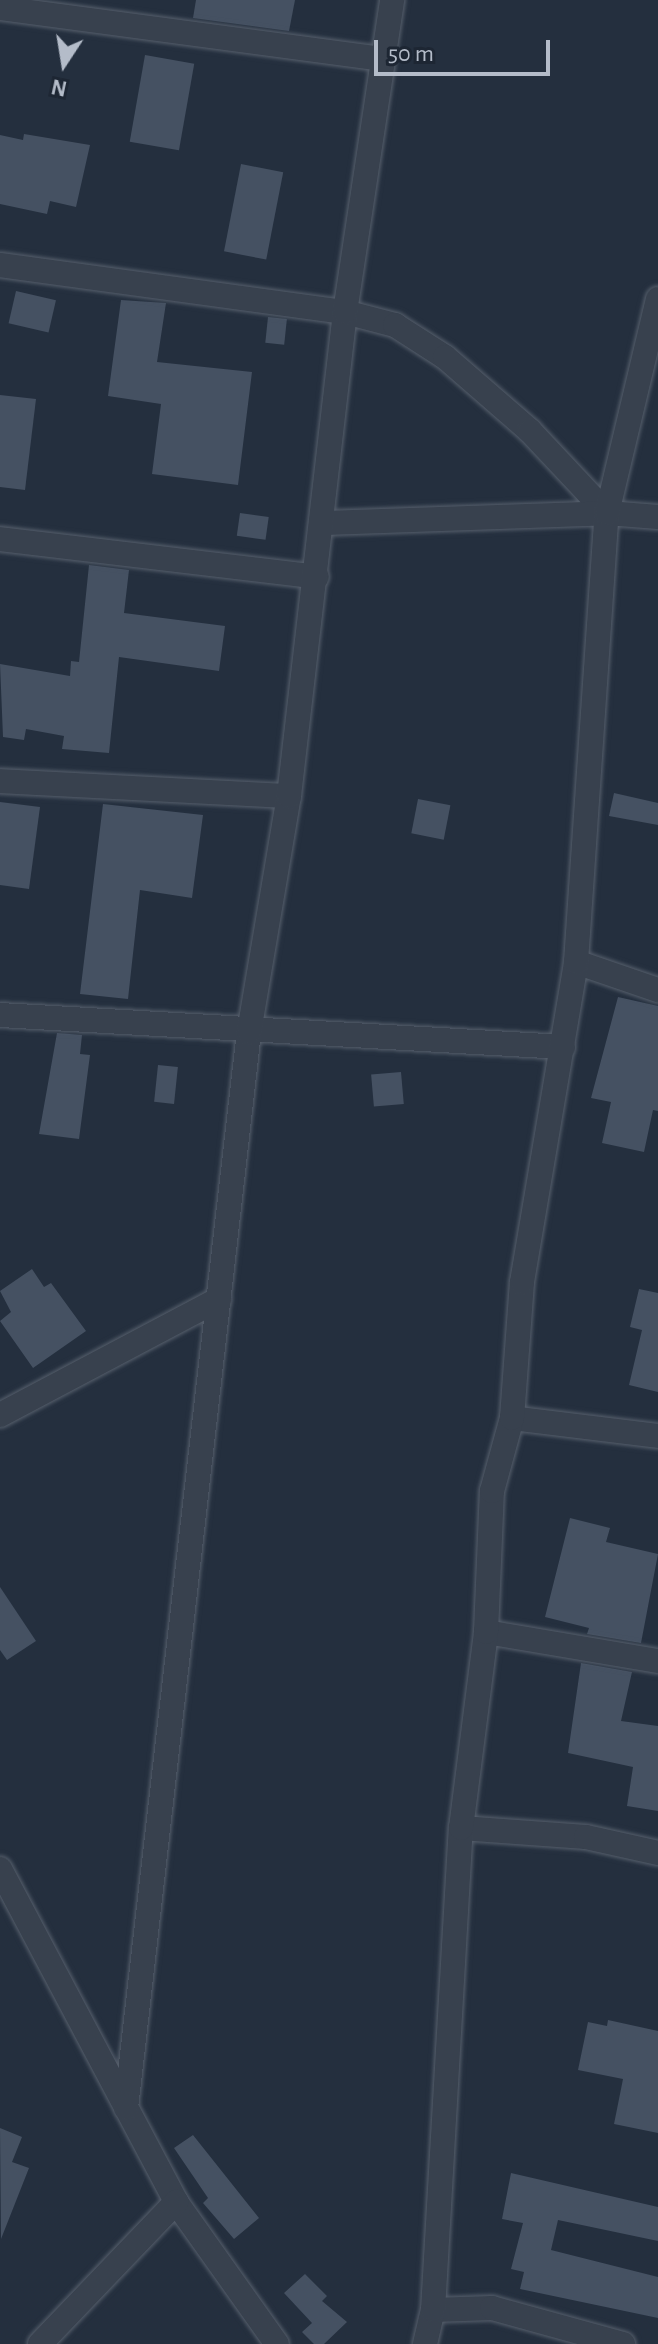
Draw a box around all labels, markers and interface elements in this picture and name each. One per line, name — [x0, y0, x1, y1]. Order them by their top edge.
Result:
north arrow — [24, 24, 104, 104]
scale bar — [378, 24, 554, 74]
text: 50 m — [388, 42, 434, 66]
text: N — [49, 75, 69, 100]

